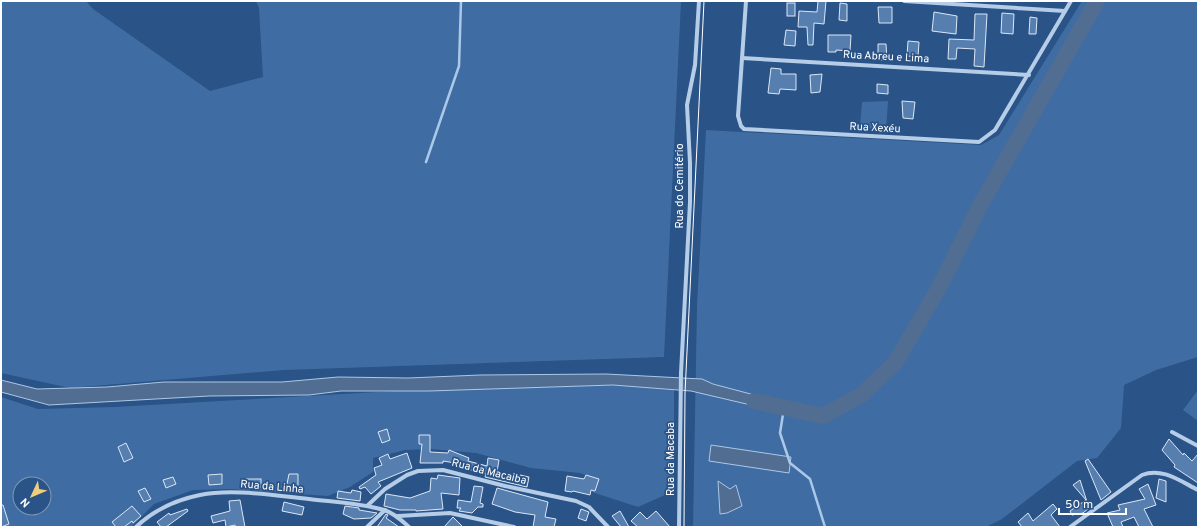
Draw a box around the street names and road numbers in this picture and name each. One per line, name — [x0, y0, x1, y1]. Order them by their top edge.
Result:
street label: Rua Abreu e Lima — [843, 48, 930, 66]
street label: Rua Xexéu — [849, 120, 901, 136]
street label: Rua do Cemitério — [673, 143, 687, 229]
street label: Rua da Macaba — [664, 422, 678, 496]
street label: Rua da Macaiba — [450, 456, 528, 488]
street label: Rua da Linha — [240, 477, 304, 497]

